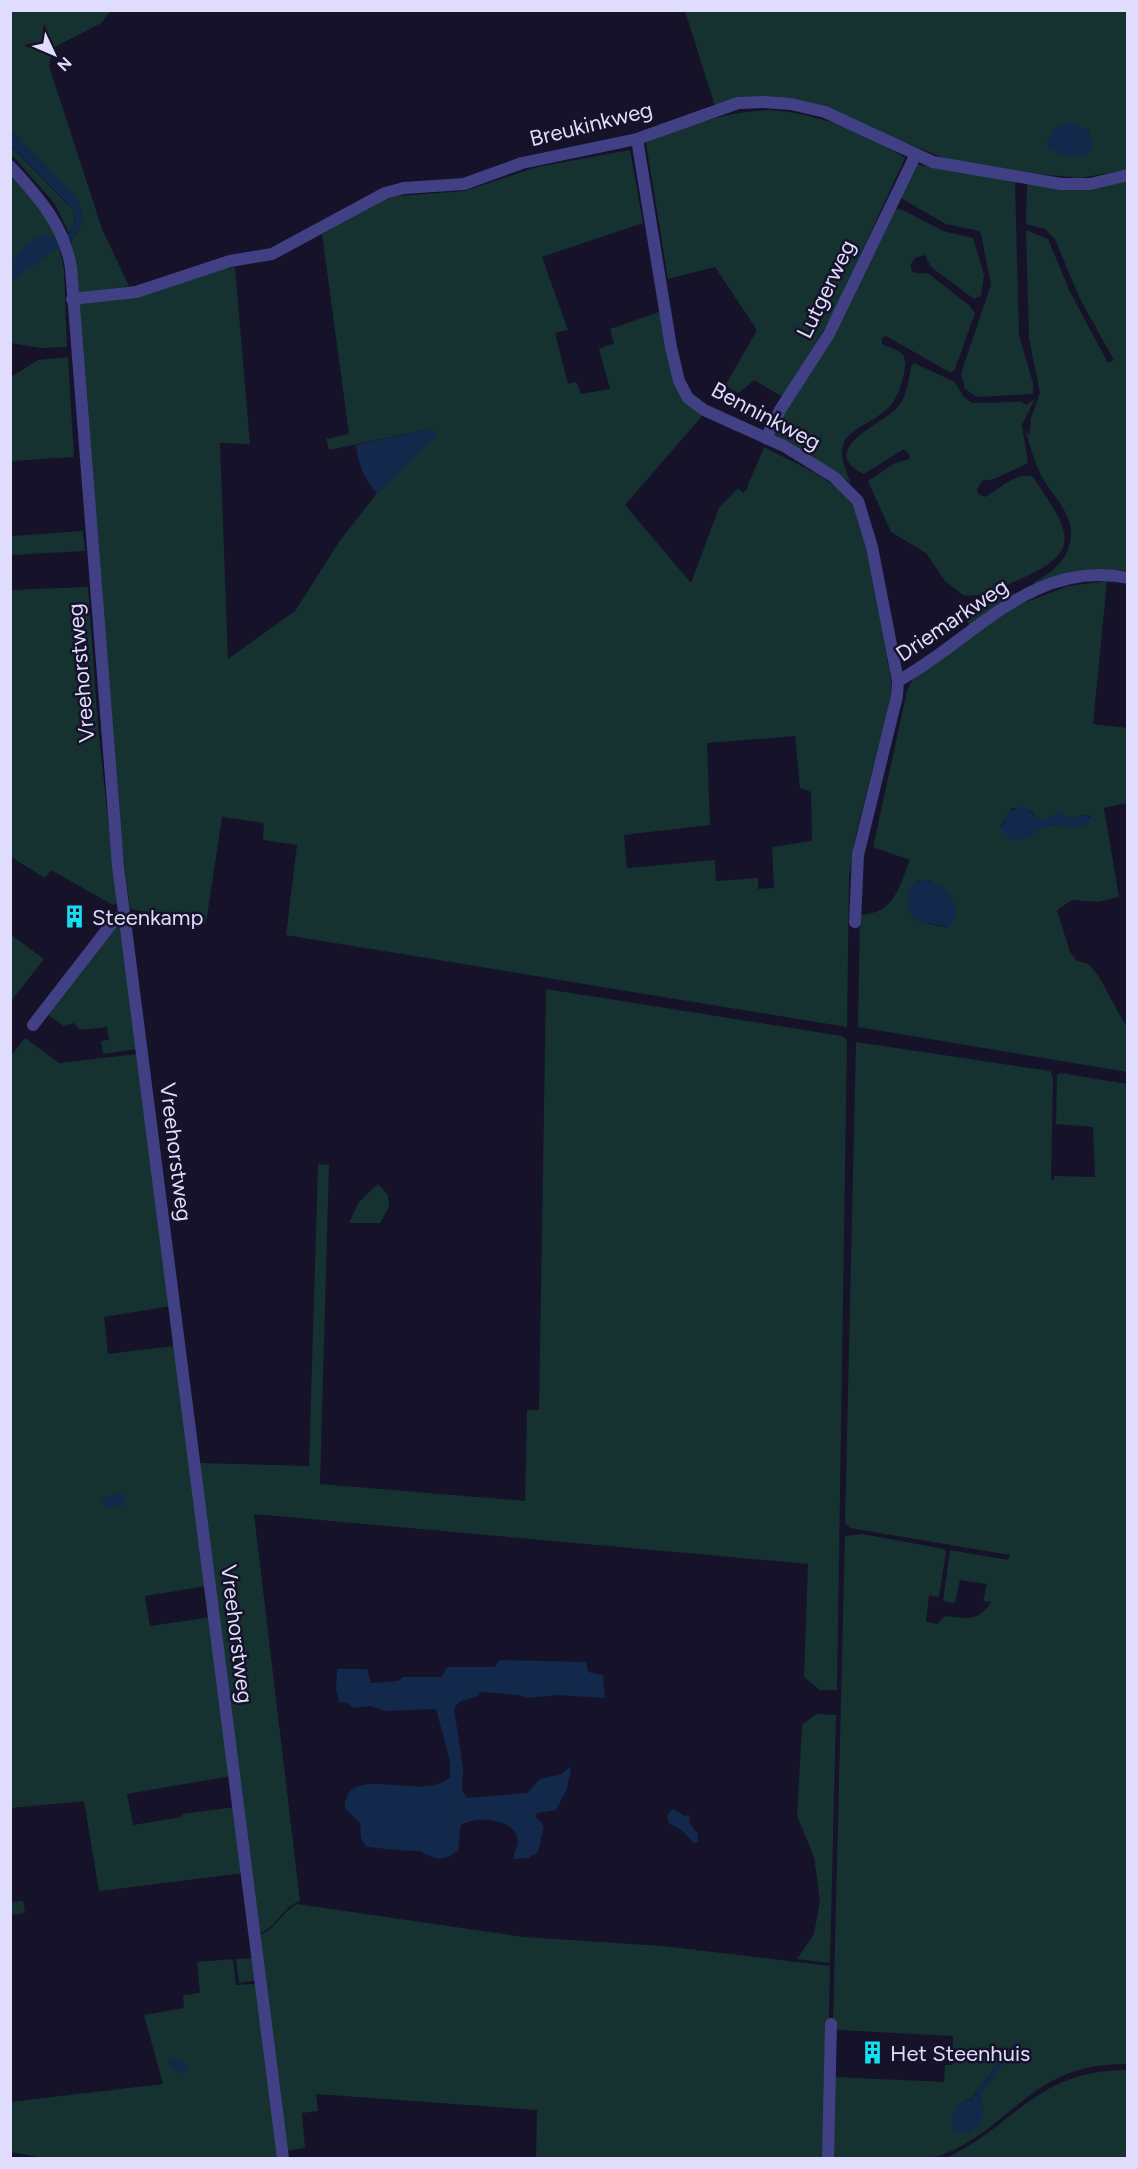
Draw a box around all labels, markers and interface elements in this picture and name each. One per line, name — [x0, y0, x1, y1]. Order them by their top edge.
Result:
north arrow — [24, 24, 84, 84]
text: N — [53, 53, 76, 75]
street label: Breukinkweg — [527, 96, 655, 152]
street label: Lutgerweg — [791, 235, 861, 343]
street label: Benninkweg — [707, 376, 825, 456]
street label: Driemarkweg — [891, 573, 1013, 667]
street label: Vreehorstweg — [61, 602, 101, 744]
building icon: Steenkamp — [61, 904, 87, 930]
place label: Steenkamp — [92, 904, 203, 931]
street label: Vreehorstweg — [154, 1081, 198, 1223]
street label: Vreehorstweg — [215, 1563, 259, 1705]
building icon: Het Steenhuis — [859, 2040, 885, 2066]
place label: Het Steenhuis — [890, 2040, 1030, 2067]

